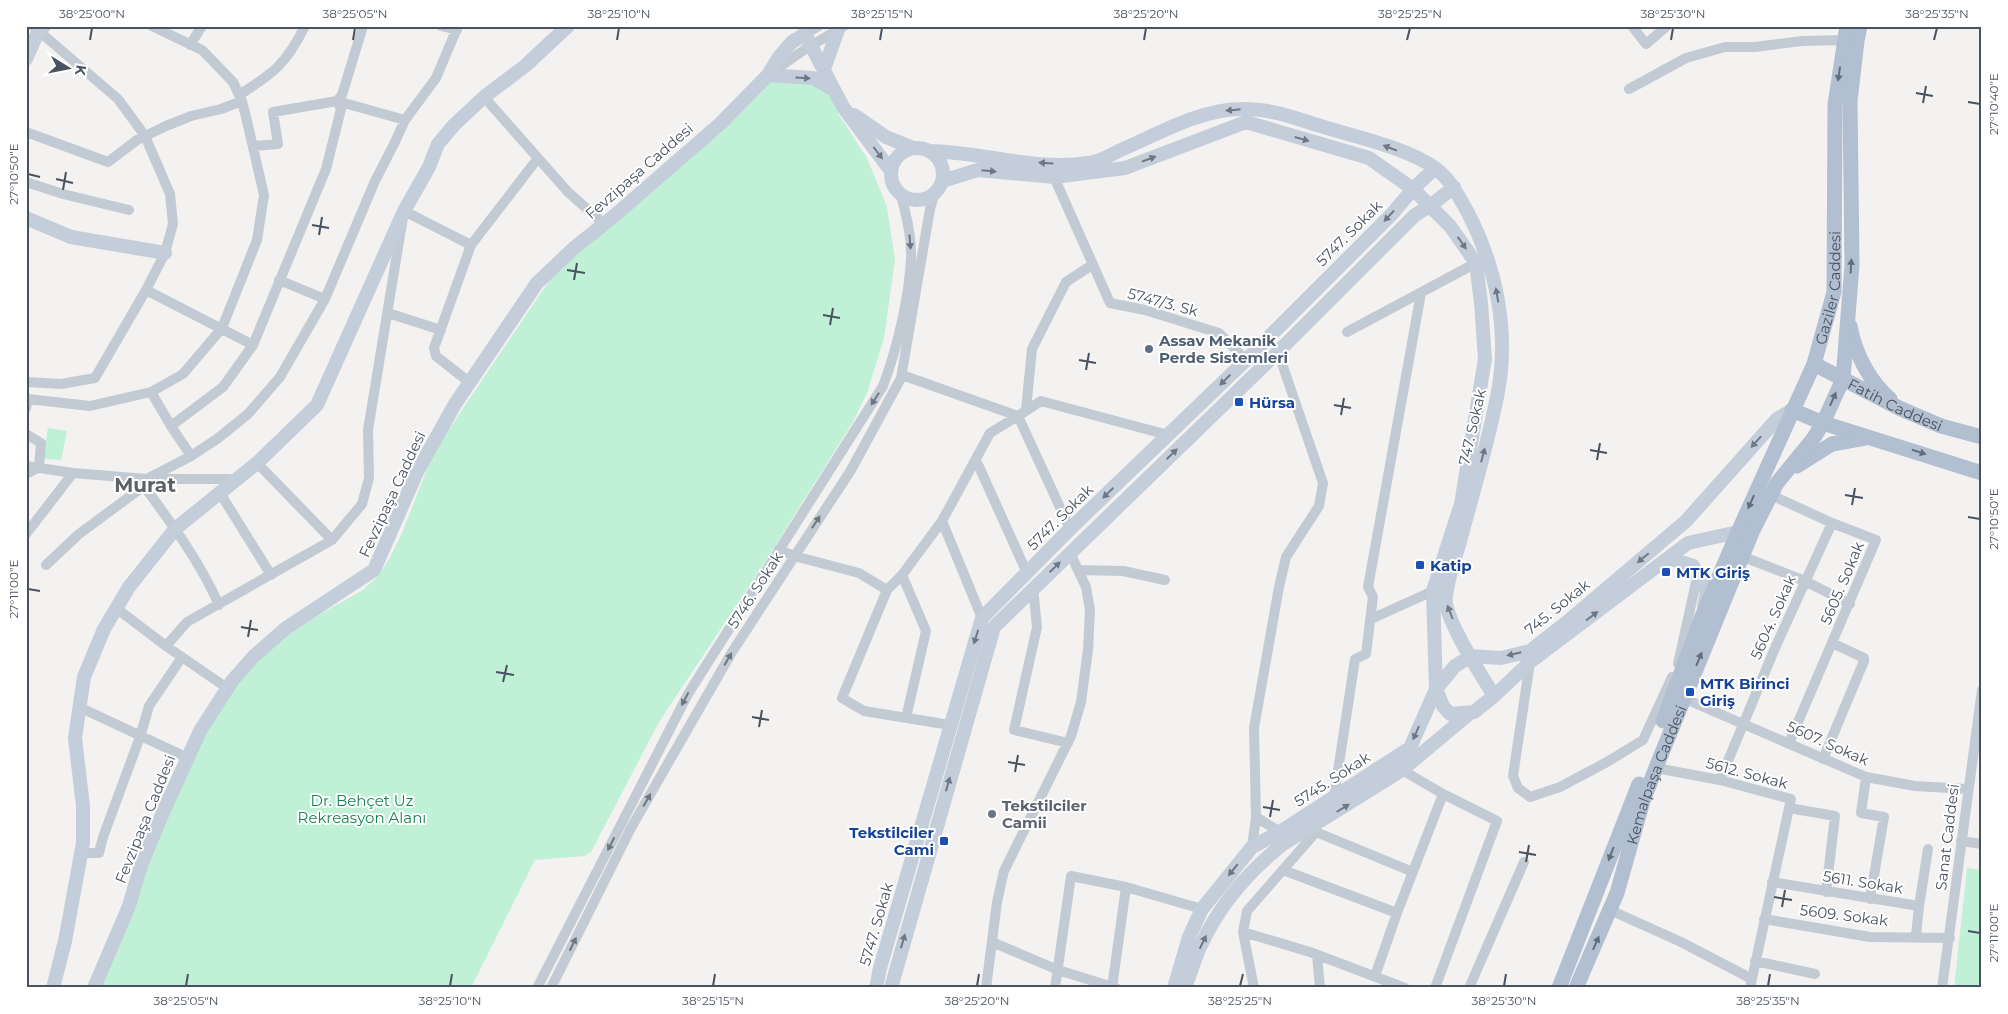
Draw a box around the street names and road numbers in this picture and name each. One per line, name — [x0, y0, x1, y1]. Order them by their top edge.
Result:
street label: Fevzipaşa Caddesi — [581, 119, 697, 223]
street label: 5747. Sokak — [1312, 196, 1386, 270]
street label: Gaziler Caddesi — [1810, 231, 1844, 347]
street label: 5747/3. Sk — [1126, 283, 1200, 321]
street label: Fatih Caddesi — [1845, 374, 1945, 435]
street label: 747. Sokak — [1454, 387, 1490, 467]
street label: Fevzipaşa Caddesi — [354, 428, 430, 560]
street label: 5747. Sokak — [1023, 480, 1097, 554]
street label: 5605. Sokak — [1816, 539, 1868, 627]
street label: 5746. Sokak — [723, 548, 787, 632]
street label: 5604. Sokak — [1746, 572, 1800, 662]
street label: 745. Sokak — [1520, 575, 1594, 639]
street label: Kemalpaşa Caddesi — [1622, 702, 1690, 847]
street label: 5607. Sokak — [1784, 716, 1872, 770]
street label: 5745. Sokak — [1290, 747, 1374, 811]
street label: Fevzipaşa Caddesi — [111, 752, 179, 886]
street label: 5612. Sokak — [1704, 753, 1790, 793]
street label: Sanat Caddesi — [1931, 783, 1963, 891]
street label: 5611. Sokak — [1822, 866, 1904, 898]
street label: 5747. Sokak — [855, 880, 897, 968]
street label: 5609. Sokak — [1799, 900, 1889, 930]

